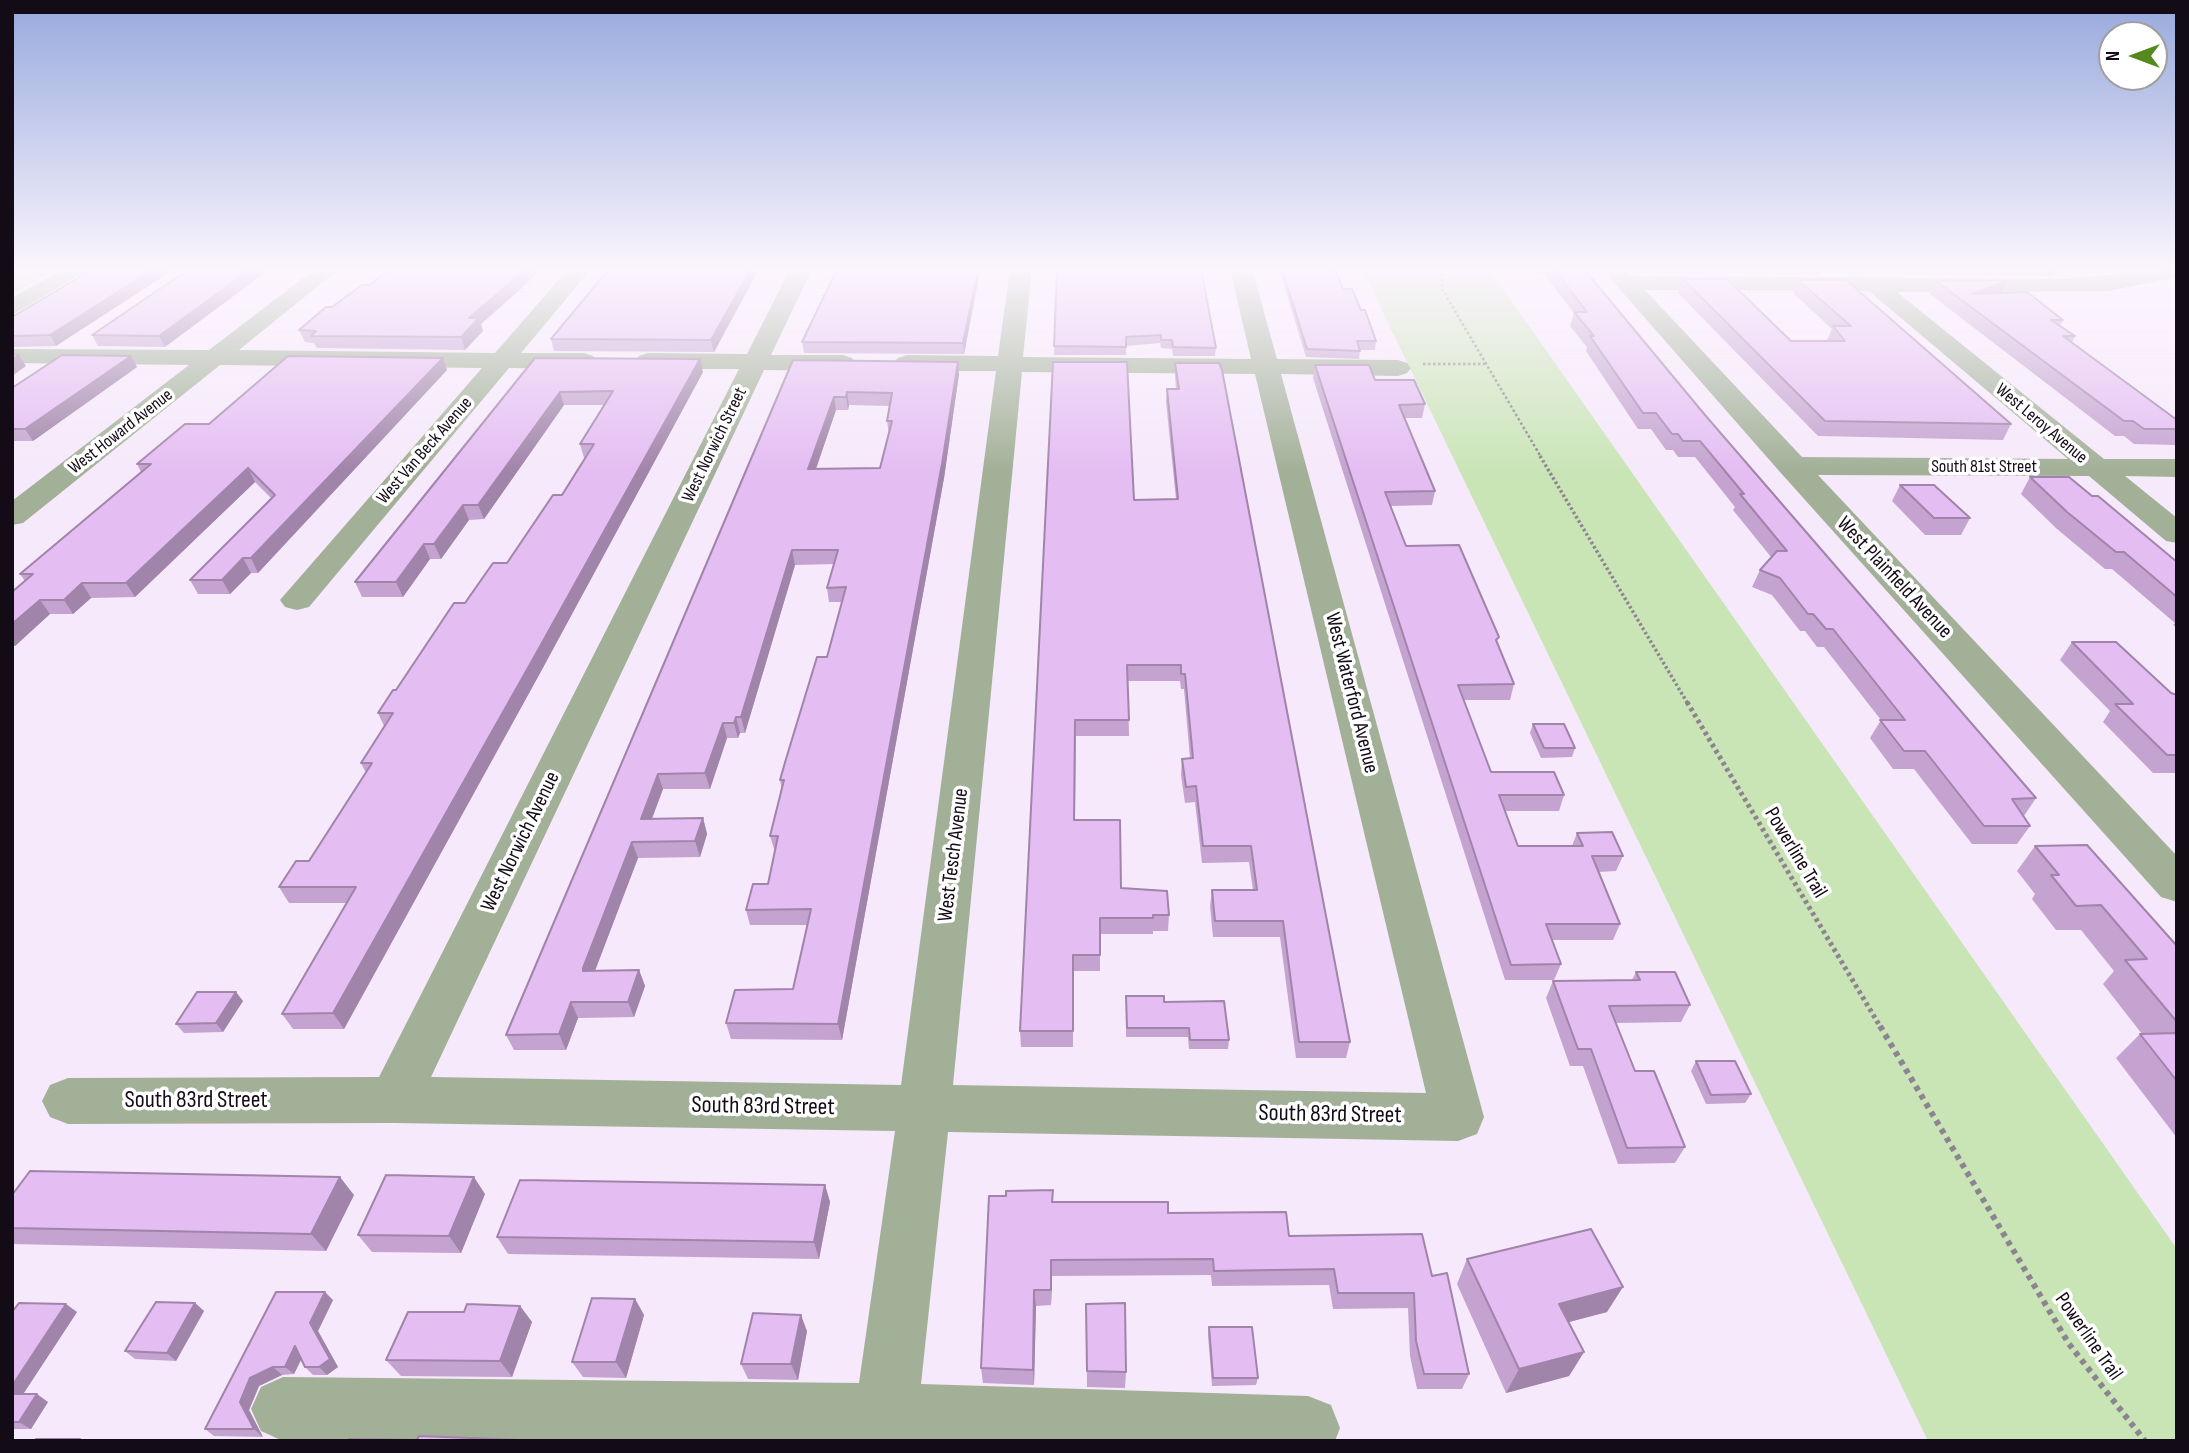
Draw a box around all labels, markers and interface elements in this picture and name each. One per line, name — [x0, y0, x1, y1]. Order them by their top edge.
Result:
north arrow — [2098, 21, 2168, 91]
text: N — [2102, 51, 2125, 61]
street label: West Leroy Avenue — [1991, 379, 2091, 469]
street label: West Norwich Street — [678, 384, 752, 506]
street label: West Howard Avenue — [65, 385, 177, 479]
street label: West Van Beck Avenue — [373, 393, 477, 509]
street label: South 81st Street — [1931, 456, 2037, 478]
street label: West Plainfield Avenue — [1831, 512, 1957, 644]
street label: West Waterford Avenue — [1319, 610, 1383, 776]
street label: West Norwich Avenue — [476, 768, 566, 916]
street label: West Tesch Avenue — [933, 787, 975, 923]
street label: Powerline Trail — [1758, 803, 1832, 903]
street label: South 83rd Street — [124, 1087, 268, 1115]
street label: South 83rd Street — [691, 1091, 835, 1123]
street label: South 83rd Street — [1258, 1099, 1402, 1131]
street label: Powerline Trail — [2049, 1288, 2127, 1386]

